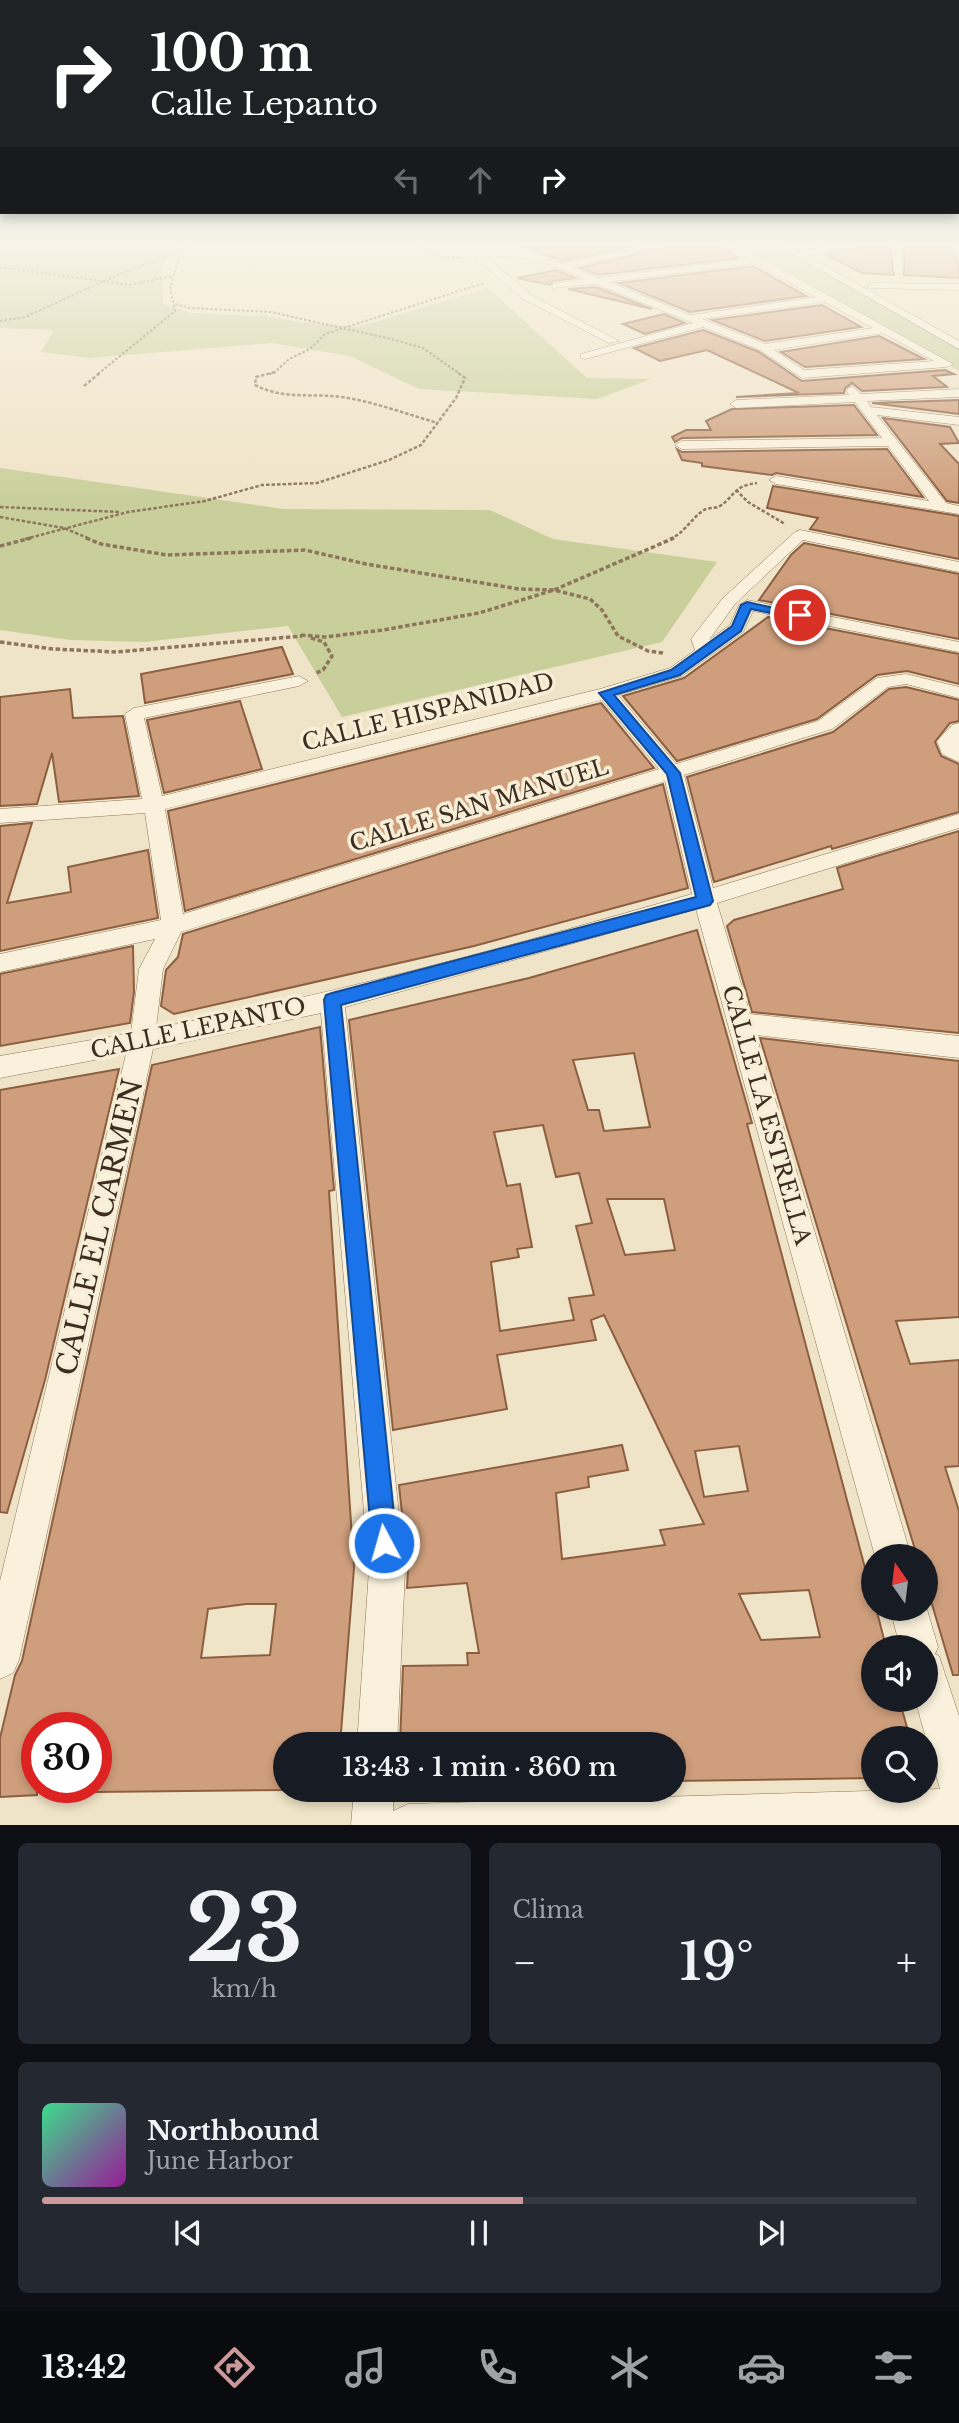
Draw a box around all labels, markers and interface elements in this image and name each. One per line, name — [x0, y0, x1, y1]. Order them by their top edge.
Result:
text: 100 m — [150, 23, 313, 84]
icon: right — [35, 28, 126, 119]
text: Calle Lepanto — [150, 84, 378, 124]
icon: left — [388, 161, 426, 199]
icon: ahead — [461, 161, 499, 199]
icon: right — [534, 161, 572, 199]
pin — [770, 585, 830, 645]
icon: arrive — [781, 596, 819, 634]
street label: CALLE HISPANIDAD — [299, 667, 557, 757]
street label: CALLE SAN MANUEL — [346, 752, 612, 858]
street label: CALLE LA ESTRELLA — [716, 982, 818, 1249]
street label: CALLE LEPANTO — [88, 992, 308, 1064]
street label: CALLE EL CARMEN — [48, 1075, 151, 1379]
position arrow — [347, 1506, 421, 1580]
north arrow — [861, 1544, 938, 1620]
map controls — [861, 1544, 938, 1803]
button: sound — [861, 1635, 938, 1712]
speed limit sign: 30 — [21, 1712, 112, 1803]
button: search — [861, 1726, 938, 1803]
text: 13:43 · 1 min · 360 m — [342, 1751, 617, 1783]
text: 23 — [186, 1873, 303, 1986]
text: Clima — [513, 1896, 584, 1924]
text: 19° — [679, 1930, 754, 1994]
text: − — [513, 1939, 537, 1986]
text: + — [896, 1939, 917, 1986]
text: km/h — [212, 1975, 277, 2003]
text: Northbound — [147, 2115, 319, 2147]
text: June Harbor — [147, 2147, 293, 2175]
icon: previous — [169, 2214, 207, 2252]
icon: pause — [460, 2214, 498, 2252]
icon: next — [752, 2214, 790, 2252]
icon: directions — [210, 2343, 259, 2392]
icon: music — [341, 2343, 390, 2392]
icon: phone — [473, 2343, 522, 2392]
icon: climate — [605, 2343, 654, 2392]
icon: car — [737, 2343, 786, 2392]
icon: filters — [869, 2343, 918, 2392]
text: 13:42 — [41, 2347, 127, 2387]

